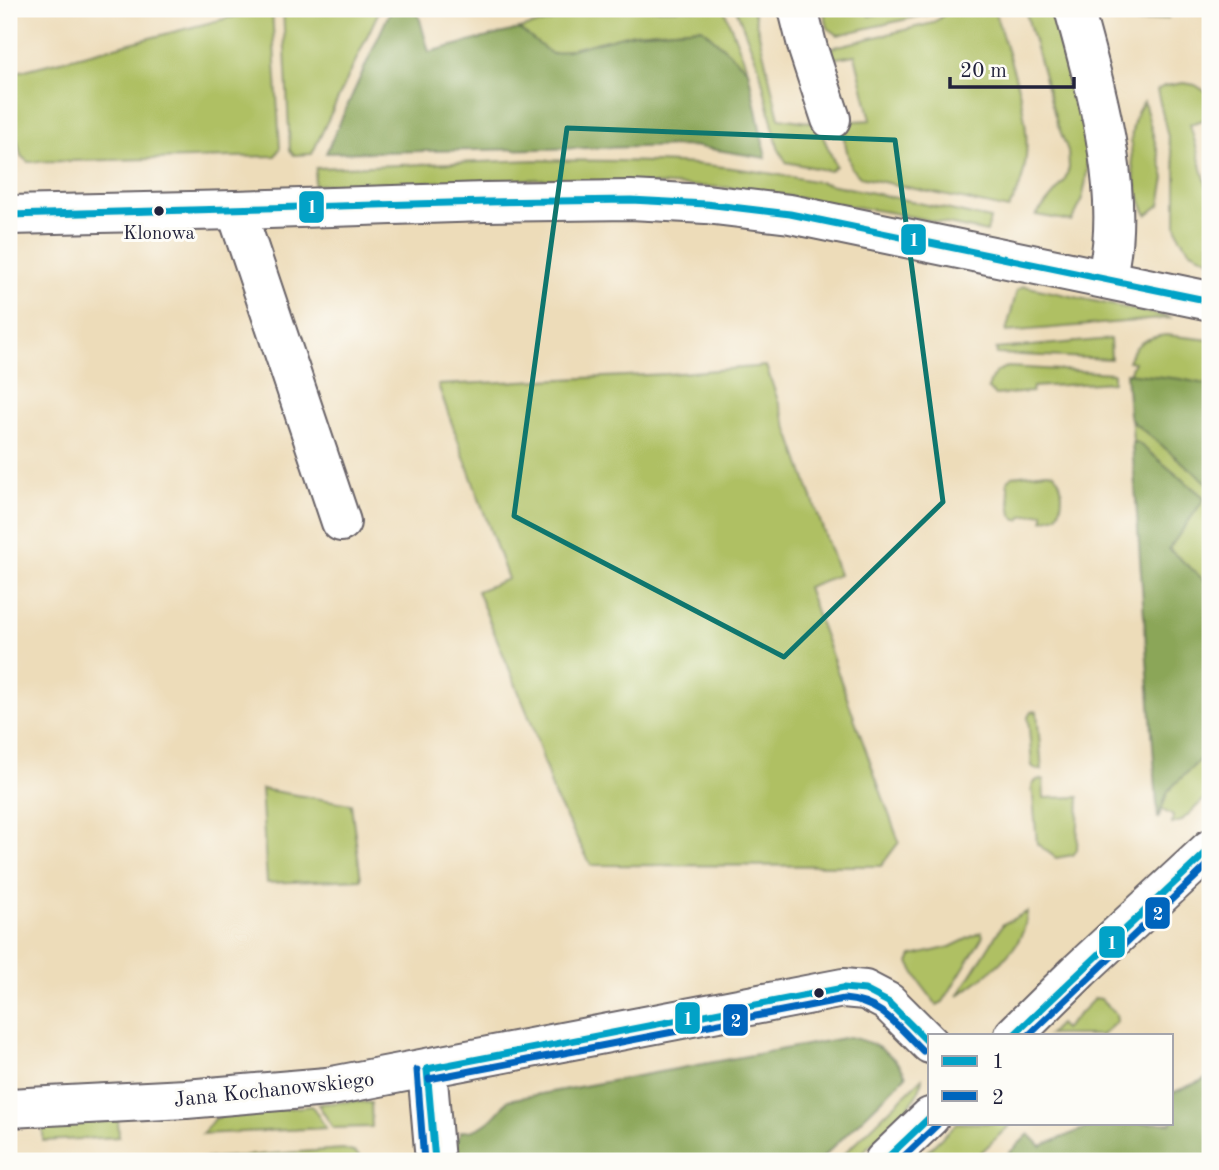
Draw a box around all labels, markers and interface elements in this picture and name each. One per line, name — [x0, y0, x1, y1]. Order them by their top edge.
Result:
scale bar — [950, 46, 1074, 90]
text: 20 m — [960, 61, 1007, 82]
line badge: 1 — [298, 190, 325, 224]
text: 1 — [306, 199, 318, 218]
marker: Klonowa — [152, 204, 166, 218]
line badge: 1 — [900, 223, 927, 256]
place label: Klonowa — [123, 225, 196, 244]
text: 1 — [908, 232, 920, 251]
line badge: 2 — [1144, 896, 1171, 930]
text: 2 — [1152, 906, 1164, 925]
line badge: 1 — [1098, 925, 1126, 959]
text: 1 — [1106, 935, 1118, 954]
unlabelled marker — [812, 986, 826, 1000]
line badge: 1 — [674, 1001, 701, 1035]
line badge: 2 — [722, 1003, 749, 1037]
text: 1 — [682, 1011, 694, 1030]
text: 2 — [730, 1013, 742, 1032]
legend — [928, 1034, 1174, 1124]
text: 1 — [992, 1052, 1004, 1073]
street label: Jana Kochanowskiego — [173, 1070, 375, 1111]
text: 2 — [992, 1088, 1004, 1109]

